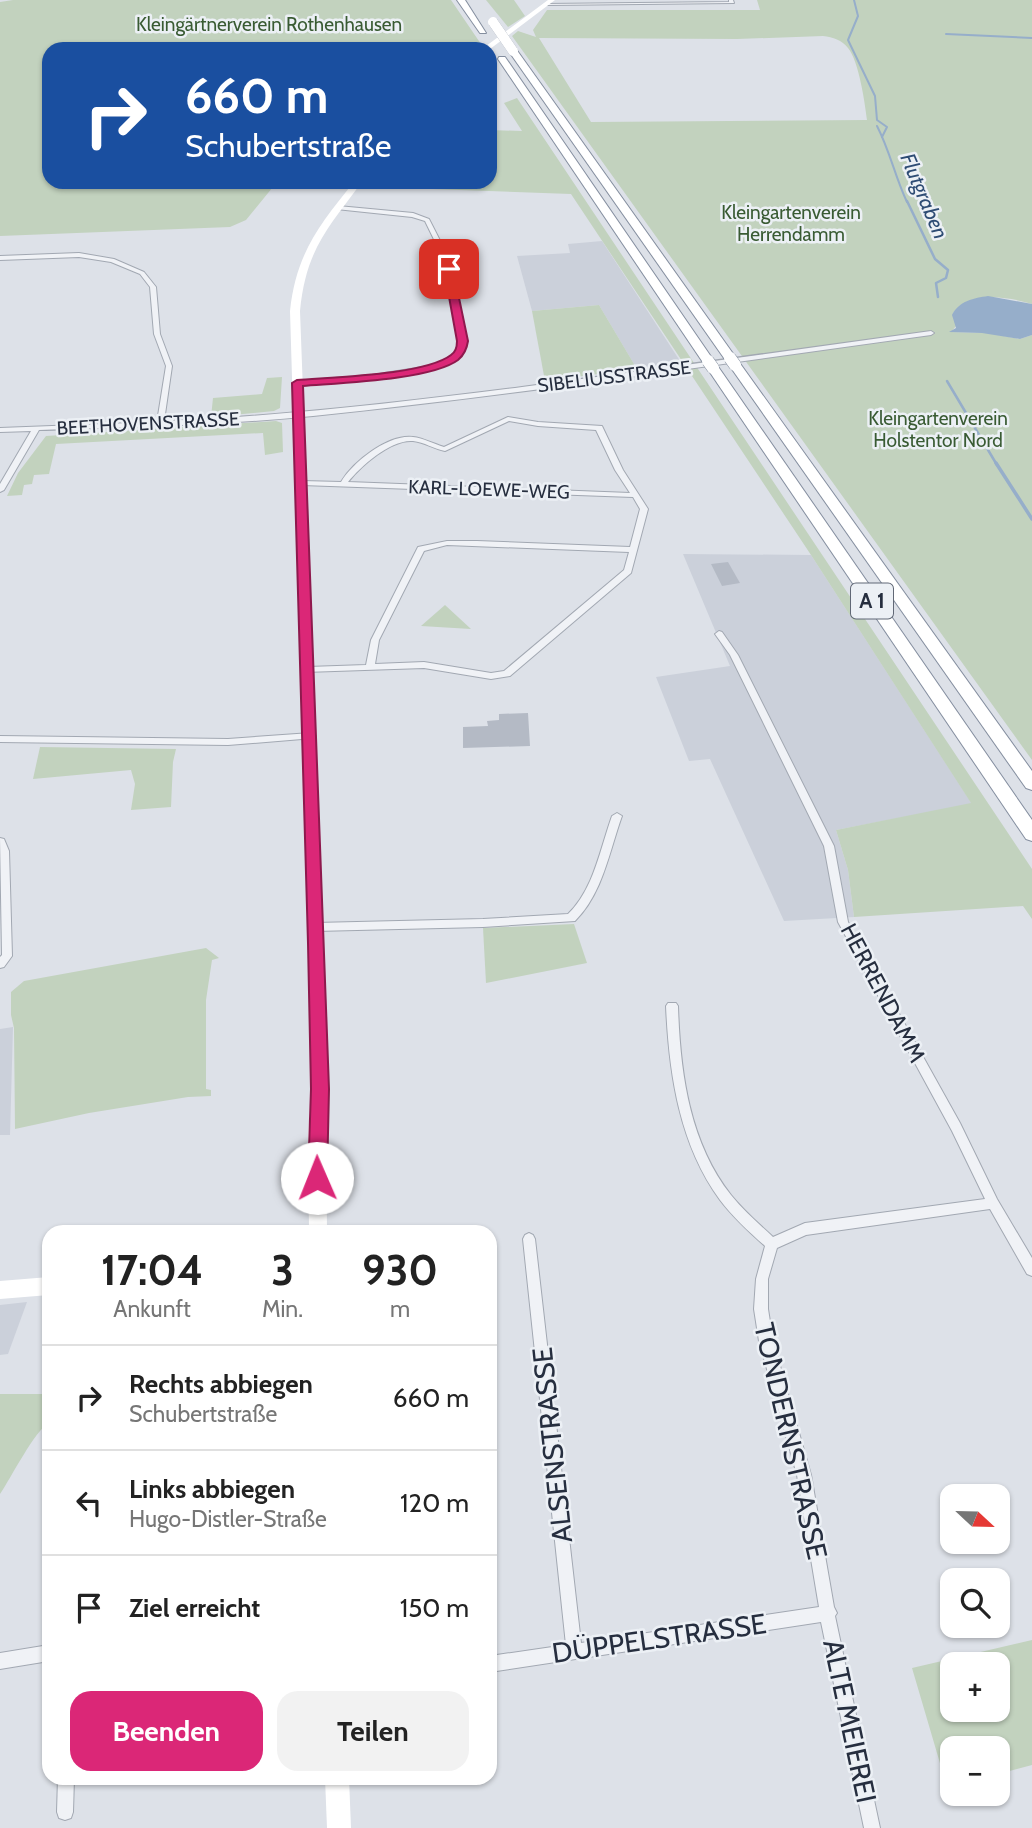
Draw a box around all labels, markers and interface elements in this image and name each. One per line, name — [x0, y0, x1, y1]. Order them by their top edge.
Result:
park label: Kleingärtnerverein Rothenhausen — [136, 13, 402, 36]
text: 660 m — [185, 66, 328, 125]
icon: right — [70, 70, 161, 161]
text: Schubertstraße — [185, 126, 391, 165]
water label: Flutgraben — [895, 149, 954, 242]
park label: Kleingartenverein Herrendamm — [721, 201, 861, 246]
pin — [419, 239, 479, 299]
icon: arrive — [430, 250, 468, 288]
street label: SIBELIUSSTRASSE — [536, 356, 692, 397]
street label: BEETHOVENSTRASSE — [56, 407, 240, 440]
park label: Kleingartenverein Holstentor Nord — [868, 407, 1008, 452]
street label: KARL-LOEWE-WEG — [408, 475, 570, 504]
road number: A 1 — [851, 584, 893, 618]
street label: HERRENDAMM — [835, 919, 931, 1067]
position arrow — [280, 1141, 354, 1215]
text: 17:04 — [101, 1244, 203, 1296]
text: 3 — [271, 1244, 294, 1296]
text: 930 — [362, 1244, 438, 1296]
text: Ankunft — [113, 1295, 191, 1323]
text: Min. — [262, 1295, 303, 1323]
text: m — [390, 1295, 410, 1323]
street label: TONDERNSTRASSE — [747, 1319, 835, 1563]
street label: ALSENSTRASSE — [525, 1346, 579, 1544]
text: Rechts abbiegen — [129, 1368, 313, 1400]
icon: right — [70, 1379, 108, 1417]
text: 660 m — [393, 1382, 469, 1414]
text: Schubertstraße — [129, 1400, 277, 1428]
text: Links abbiegen — [129, 1473, 295, 1505]
icon: left — [70, 1484, 108, 1522]
north arrow — [940, 1484, 1010, 1554]
map controls — [940, 1484, 1010, 1806]
text: 120 m — [400, 1487, 469, 1519]
text: Hugo-Distler-Straße — [129, 1505, 327, 1533]
button: search — [940, 1568, 1010, 1638]
icon: arrive — [70, 1589, 108, 1627]
text: Ziel erreicht — [129, 1592, 260, 1624]
text: 150 m — [400, 1592, 469, 1624]
street label: DÜPPELSTRASSE — [550, 1606, 768, 1670]
street label: ALTE MEIEREI — [816, 1636, 884, 1806]
button: + — [940, 1652, 1010, 1722]
button: Beenden — [70, 1691, 263, 1771]
button: Teilen — [277, 1691, 469, 1771]
button: − — [940, 1736, 1010, 1806]

